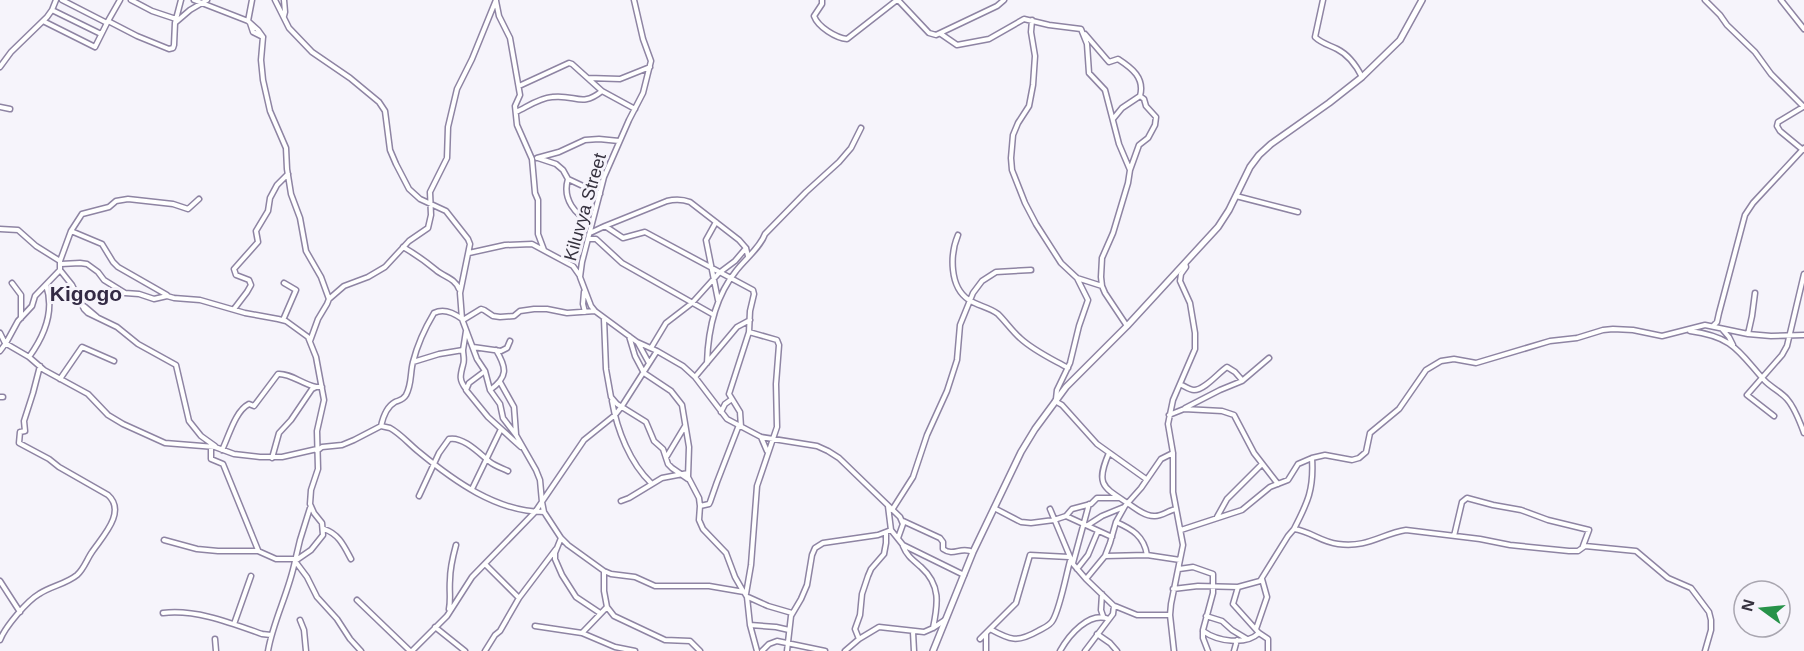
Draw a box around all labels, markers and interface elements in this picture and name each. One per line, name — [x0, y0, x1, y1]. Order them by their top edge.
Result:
street label: Kiluvya Street — [560, 151, 610, 263]
district label: Kigogo — [50, 282, 122, 305]
north arrow — [1732, 579, 1792, 639]
text: N — [1738, 597, 1758, 613]

